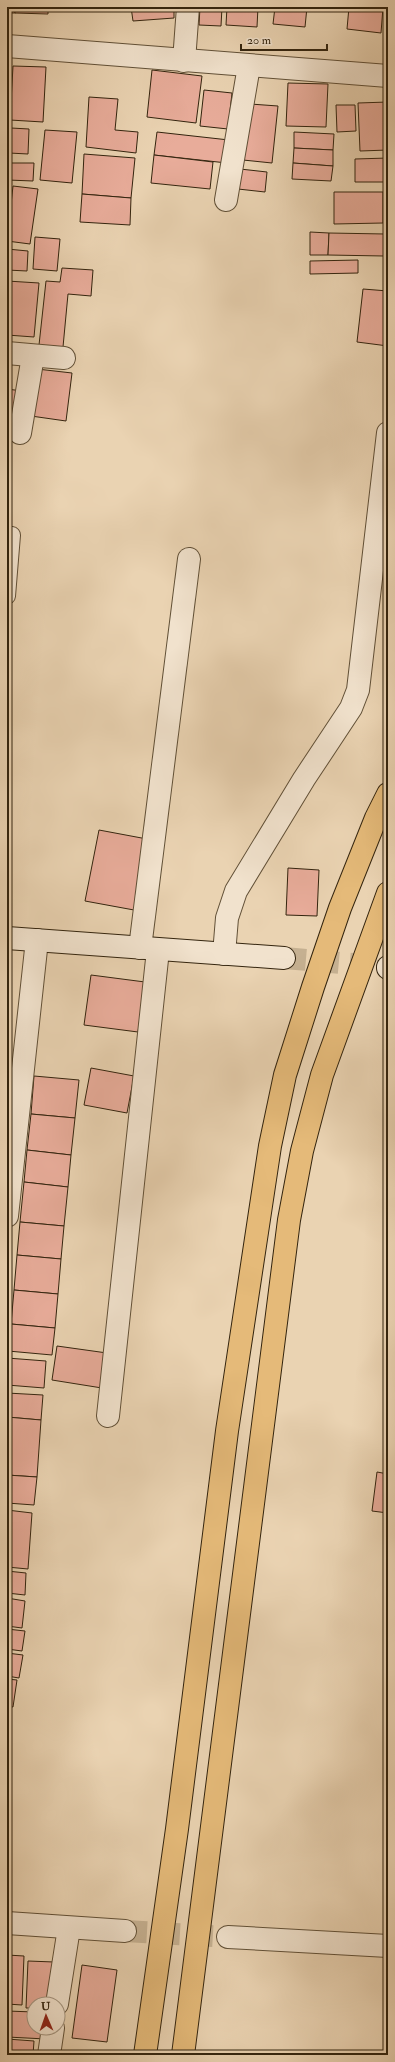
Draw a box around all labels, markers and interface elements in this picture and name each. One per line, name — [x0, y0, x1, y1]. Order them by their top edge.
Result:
scale bar — [241, 26, 327, 52]
text: 20 m — [247, 33, 272, 48]
north arrow — [26, 1996, 66, 2036]
text: U — [41, 2000, 51, 2013]

